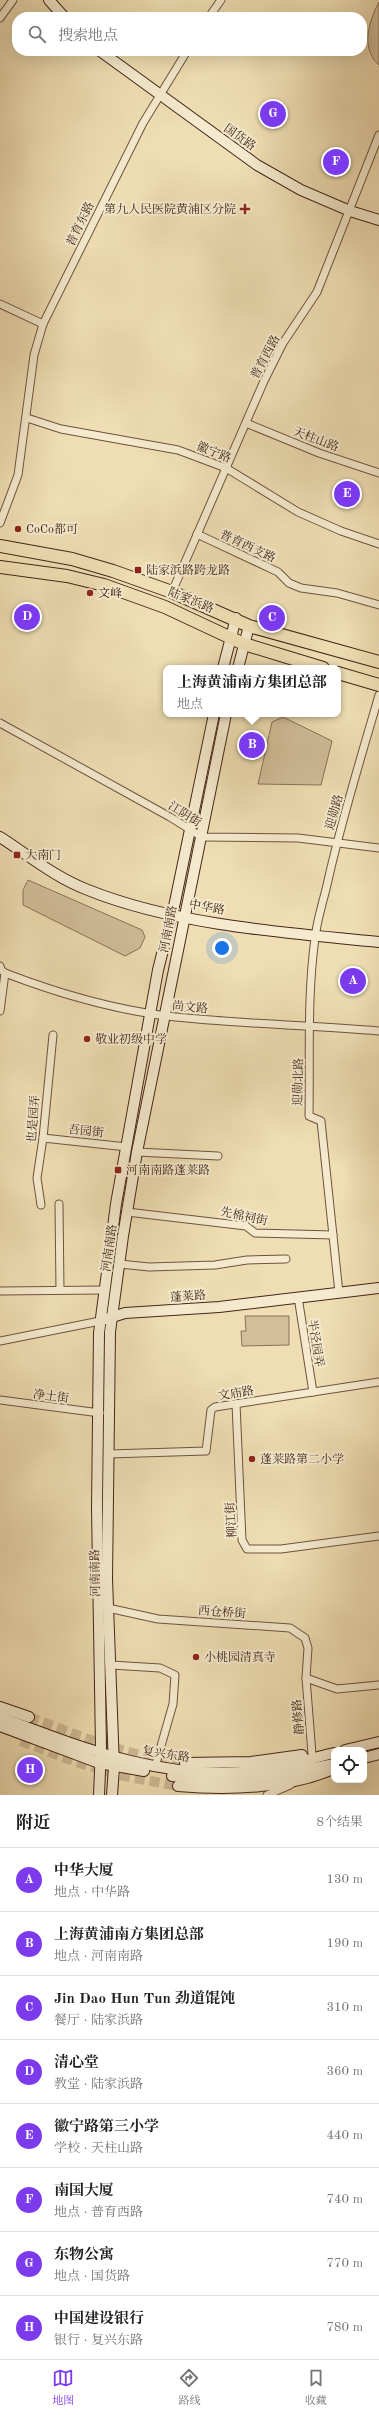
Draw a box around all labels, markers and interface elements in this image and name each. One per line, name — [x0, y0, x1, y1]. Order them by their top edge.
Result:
search box — [12, 12, 367, 56]
icon: search — [26, 23, 48, 45]
text: 搜索地点 — [58, 29, 118, 44]
pin: G — [260, 99, 286, 129]
street label: 国货路 — [221, 121, 259, 153]
pin: F — [323, 147, 349, 177]
street label: 普育东路 — [63, 199, 97, 249]
place label: 第九人民医院黄浦区分院 — [104, 202, 236, 216]
marker: 第九人民医院黄浦区分院 — [239, 203, 251, 215]
street label: 普育西路 — [248, 333, 282, 381]
street label: 天柱山路 — [291, 424, 341, 454]
street label: 徽宁路 — [195, 439, 233, 465]
pin: E — [334, 479, 360, 509]
place label: CoCo都可 — [26, 523, 78, 536]
marker: CoCo都可 — [13, 524, 23, 534]
street label: 普育西支路 — [218, 527, 278, 565]
place label: 陆家浜路跨龙路 — [146, 563, 230, 577]
marker: 陆家浜路跨龙路 — [133, 565, 143, 575]
street label: 陆家浜路 — [166, 585, 216, 615]
place label: 文峰 — [98, 586, 122, 600]
marker: 文峰 — [85, 588, 95, 598]
pin: D — [14, 602, 40, 632]
pin: C — [259, 603, 285, 633]
popup — [163, 665, 341, 717]
text: 上海黄浦南方集团总部 — [177, 676, 327, 691]
text: 地点 — [177, 698, 203, 711]
pin: B — [239, 730, 265, 760]
street label: 迎勋路 — [322, 793, 346, 831]
street label: 江阴街 — [166, 799, 204, 830]
place label: 大南门 — [25, 848, 61, 862]
marker: 大南门 — [12, 850, 22, 860]
street label: 中华路 — [188, 897, 226, 917]
street label: 河南南路 — [157, 904, 179, 954]
your location — [212, 938, 232, 958]
pin: A — [340, 966, 366, 996]
street label: 尚文路 — [171, 998, 209, 1016]
place label: 敬业初级中学 — [95, 1032, 167, 1046]
marker: 敬业初级中学 — [82, 1034, 92, 1044]
street label: 迎勋北路 — [291, 1058, 305, 1106]
street label: 也是园弄 — [24, 1094, 42, 1144]
street label: 吾园街 — [67, 1122, 106, 1140]
place label: 河南南路蓬莱路 — [126, 1163, 210, 1177]
marker: 河南南路蓬莱路 — [113, 1165, 123, 1175]
street label: 先棉祠街 — [219, 1204, 270, 1228]
street label: 河南南路 — [99, 1223, 119, 1273]
street label: 蓬莱路 — [170, 1288, 206, 1304]
street label: 半泾园弄 — [305, 1318, 327, 1368]
street label: 文庙路 — [217, 1383, 255, 1403]
street label: 净土街 — [32, 1387, 71, 1405]
place label: 蓬莱路第二小学 — [260, 1452, 344, 1466]
marker: 蓬莱路第二小学 — [247, 1454, 257, 1464]
street label: 柳江街 — [223, 1501, 239, 1538]
street label: 河南南路 — [88, 1549, 102, 1597]
street label: 西仓桥街 — [198, 1603, 247, 1621]
place label: 小桃园清真寺 — [204, 1650, 276, 1664]
marker: 小桃园清真寺 — [191, 1652, 201, 1662]
street label: 静修路 — [289, 1698, 307, 1736]
street label: 复兴东路 — [141, 1743, 191, 1765]
map controls — [331, 1747, 367, 1783]
button: locate — [331, 1747, 367, 1783]
pin: H — [17, 1755, 43, 1785]
text: 附近 — [16, 1815, 50, 1832]
text: 8个结果 — [316, 1816, 363, 1829]
text: 中华大厦 — [54, 1864, 114, 1879]
text: A — [24, 1873, 34, 1886]
text: 130 m — [326, 1873, 363, 1886]
text: 地点 · 中华路 — [54, 1886, 130, 1899]
text: 上海黄浦南方集团总部 — [54, 1928, 204, 1943]
text: B — [24, 1937, 34, 1950]
text: 190 m — [326, 1937, 363, 1950]
text: 地点 · 河南南路 — [54, 1950, 143, 1963]
text: Jin Dao Hun Tun 劲道馄饨 — [54, 1992, 235, 2007]
text: C — [25, 2001, 33, 2014]
text: 310 m — [326, 2001, 363, 2014]
text: 餐厅 · 陆家浜路 — [54, 2014, 143, 2027]
text: 清心堂 — [54, 2056, 99, 2071]
text: D — [24, 2065, 34, 2078]
text: 360 m — [326, 2065, 363, 2078]
text: 教堂 · 陆家浜路 — [54, 2078, 143, 2091]
text: 徽宁路第三小学 — [54, 2120, 159, 2135]
text: E — [25, 2129, 33, 2142]
text: 440 m — [326, 2129, 363, 2142]
text: 学校 · 天柱山路 — [54, 2142, 143, 2155]
text: 南国大厦 — [54, 2184, 114, 2199]
text: F — [25, 2193, 33, 2206]
text: 740 m — [326, 2193, 363, 2206]
text: 地点 · 普育西路 — [54, 2206, 143, 2219]
text: 东物公寓 — [54, 2248, 114, 2263]
text: G — [24, 2257, 34, 2270]
text: 770 m — [326, 2257, 363, 2270]
text: 地点 · 国货路 — [54, 2270, 130, 2283]
text: 中国建设银行 — [54, 2312, 144, 2327]
text: H — [24, 2321, 34, 2334]
text: 780 m — [326, 2321, 363, 2334]
text: 银行 · 复兴东路 — [54, 2334, 143, 2347]
tab: 地图 — [52, 2367, 74, 2409]
tab: 路线 — [178, 2367, 200, 2409]
tab: 收藏 — [305, 2367, 327, 2409]

